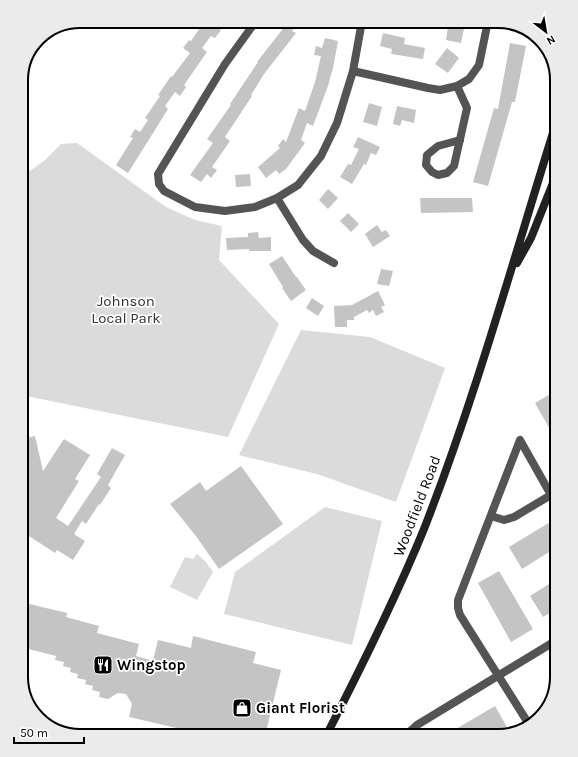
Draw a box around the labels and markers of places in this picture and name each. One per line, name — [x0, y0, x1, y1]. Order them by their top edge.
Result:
restaurant icon: Wingstop — [92, 654, 114, 676]
place label: Wingstop — [117, 656, 186, 674]
shop icon: Giant Florist — [231, 697, 253, 719]
place label: Giant Florist — [256, 699, 345, 717]

